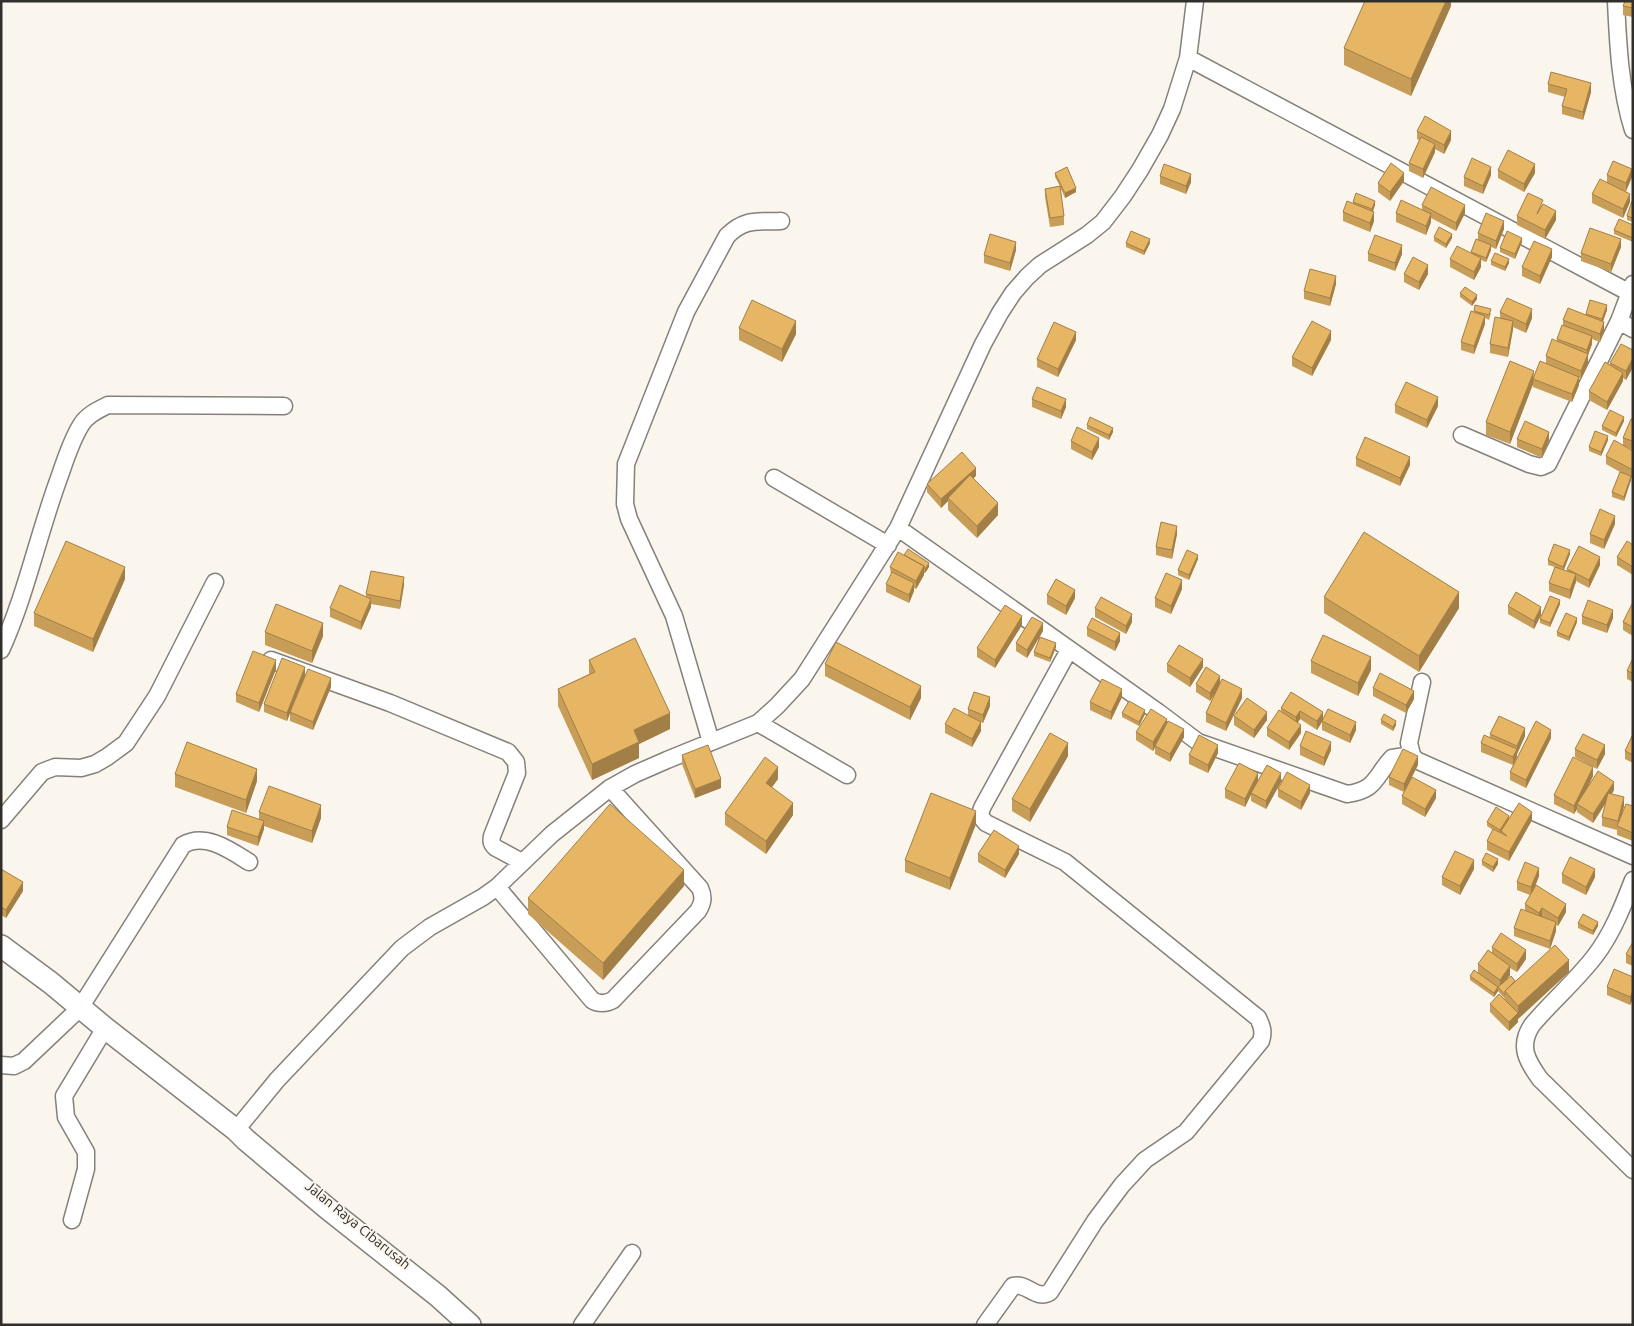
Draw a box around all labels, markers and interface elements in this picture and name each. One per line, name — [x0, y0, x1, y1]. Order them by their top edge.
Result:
street label: Jalan Raya Cibarusah — [302, 1178, 414, 1272]

